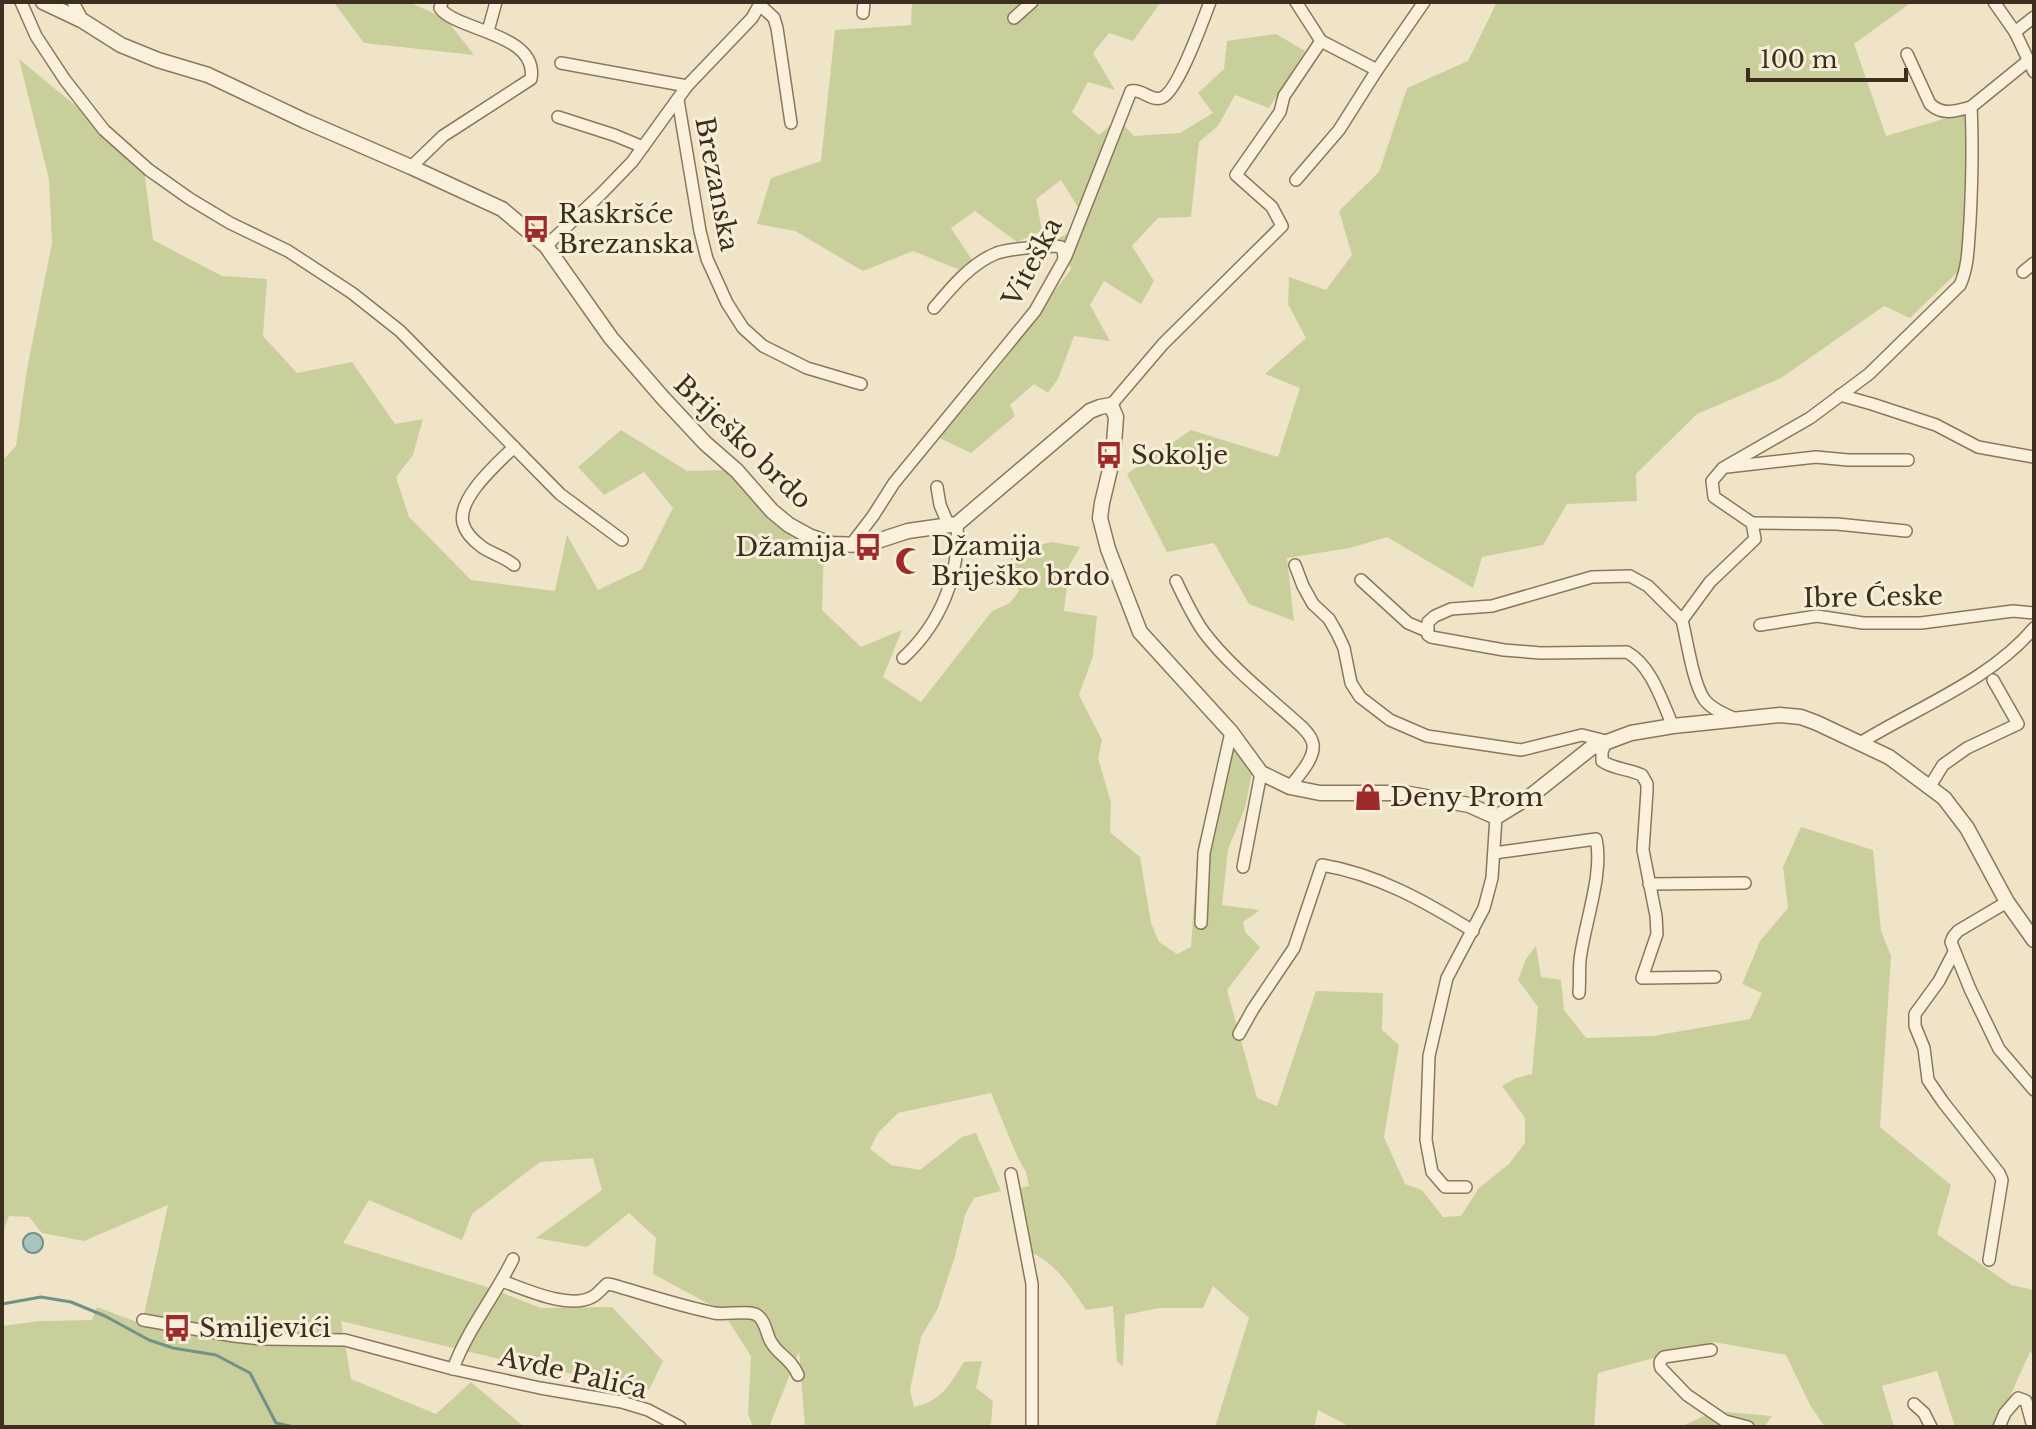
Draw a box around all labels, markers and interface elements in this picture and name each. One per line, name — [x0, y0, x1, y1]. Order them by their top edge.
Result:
scale bar — [1748, 32, 1906, 82]
text: 100 m — [1760, 45, 1838, 74]
street label: Brezanska — [688, 114, 746, 254]
place label: Raskršće Brezanska — [558, 198, 695, 260]
street label: Viteška — [995, 212, 1069, 313]
bus stop icon: Raskršće Brezanska — [521, 214, 551, 244]
street label: Briješko brdo — [667, 368, 819, 516]
place label: Sokolje — [1131, 439, 1228, 471]
bus stop icon: Sokolje — [1094, 440, 1124, 470]
place label: Džamija Briješko brdo — [931, 530, 1110, 592]
place label: Džamija — [735, 531, 847, 563]
bus stop icon: Džamija — [853, 532, 883, 562]
mosque icon: Džamija Briješko brdo — [894, 546, 924, 576]
street label: Ibre Ćeske — [1803, 580, 1943, 614]
place label: Deny Prom — [1390, 781, 1544, 813]
shop icon: Deny Prom — [1353, 782, 1383, 812]
place label: Smiljevići — [199, 1312, 331, 1344]
bus stop icon: Smiljevići — [162, 1313, 192, 1343]
street label: Avde Palića — [495, 1340, 651, 1406]

